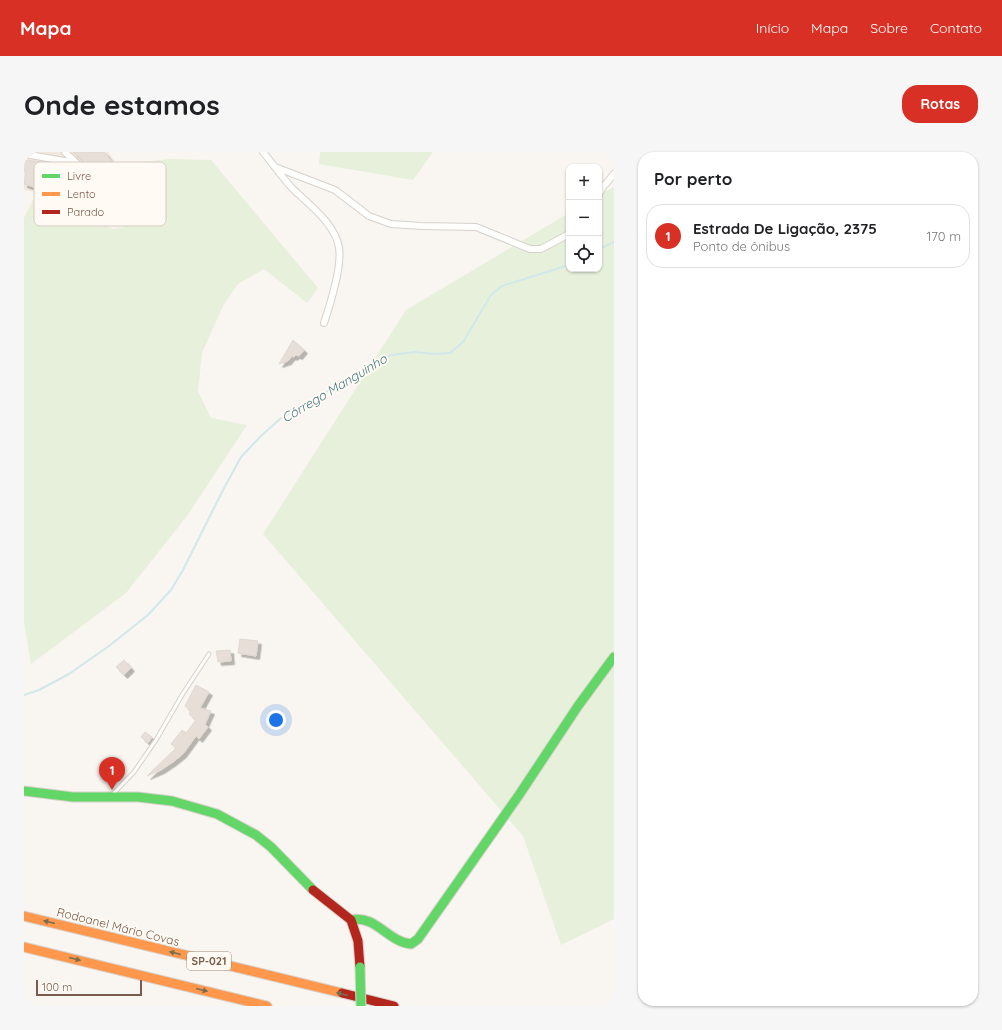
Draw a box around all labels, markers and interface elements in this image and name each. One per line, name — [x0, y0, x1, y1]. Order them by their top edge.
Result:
text: Mapa — [20, 16, 71, 40]
text: Início — [756, 19, 789, 37]
text: Mapa — [811, 19, 848, 37]
text: Sobre — [870, 19, 908, 37]
text: Contato — [930, 19, 982, 37]
button: Rotas — [902, 85, 978, 123]
text: Onde estamos — [24, 87, 220, 122]
legend — [34, 162, 166, 226]
map controls — [566, 164, 602, 272]
button: + — [566, 164, 602, 200]
text: Por perto — [654, 168, 732, 189]
text: Livre — [67, 169, 91, 183]
text: Lento — [67, 187, 96, 201]
button: − — [566, 200, 602, 236]
text: Parado — [67, 205, 105, 219]
text: Estrada De Ligação, 2375 — [693, 219, 877, 238]
text: 1 — [665, 228, 671, 244]
text: 170 m — [926, 228, 961, 244]
button: locate — [566, 236, 602, 272]
text: Ponto de ônibus — [693, 238, 790, 254]
water label: Córrego Manguinho — [279, 350, 390, 426]
your location — [266, 710, 286, 730]
pin: 1 — [99, 757, 125, 790]
street label: Rodoanel Mário Covas — [55, 904, 181, 949]
one-way arrow — [43, 919, 55, 925]
one-way arrow — [169, 950, 181, 956]
road number: SP-021 — [187, 952, 231, 970]
one-way arrow — [69, 957, 82, 963]
scale bar — [36, 978, 142, 997]
text: 100 m — [42, 980, 72, 994]
one-way arrow — [196, 987, 208, 993]
one-way arrow — [336, 990, 349, 996]

